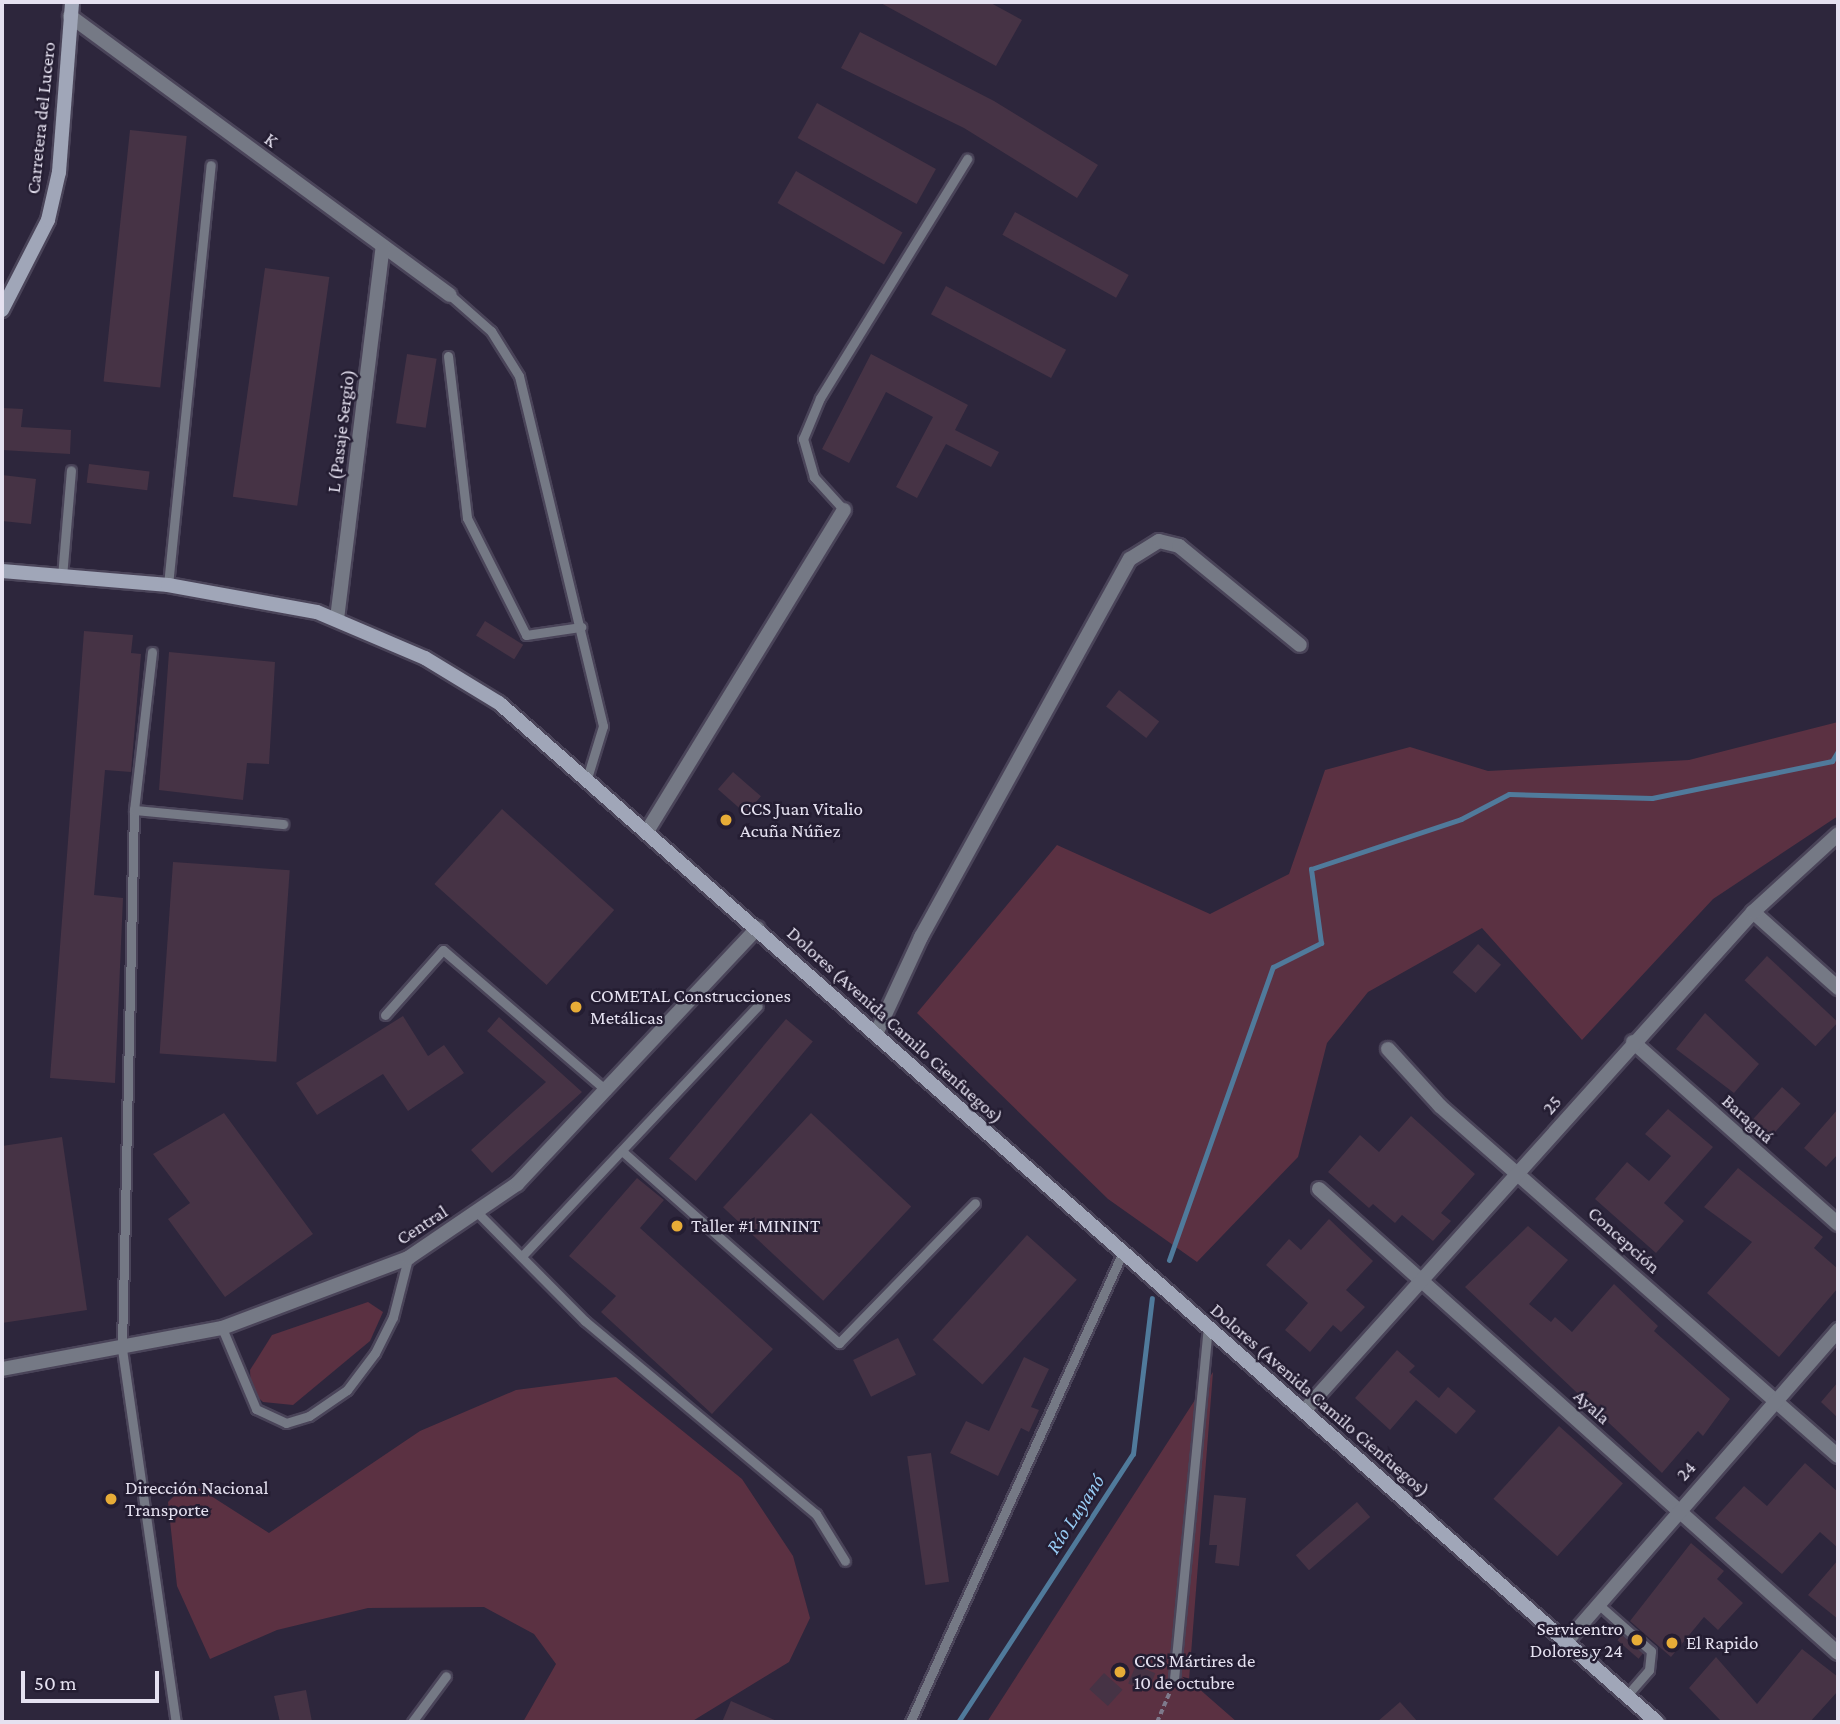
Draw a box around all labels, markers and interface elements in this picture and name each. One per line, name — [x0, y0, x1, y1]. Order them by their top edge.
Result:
street label: Carretera del Lucero — [22, 41, 60, 195]
street label: K — [260, 128, 282, 152]
street label: L (Pasaje Sergio) — [322, 368, 360, 494]
place label: CCS Juan Vitalio Acuña Núñez — [740, 798, 863, 842]
marker: CCS Juan Vitalio Acuña Núñez — [718, 812, 734, 828]
street label: Dolores (Avenida Camilo Cienfuegos) — [782, 922, 1008, 1128]
place label: COMETAL Construcciones Metálicas — [590, 985, 791, 1029]
marker: COMETAL Construcciones Metálicas — [568, 999, 584, 1015]
street label: Baraguá — [1717, 1090, 1779, 1148]
street label: 25 — [1537, 1091, 1567, 1119]
street label: Central — [392, 1200, 452, 1250]
street label: Concepción — [1583, 1202, 1665, 1278]
place label: Taller #1 MININT — [691, 1215, 820, 1237]
marker: Taller #1 MININT — [669, 1218, 685, 1234]
street label: Dolores (Avenida Camilo Cienfuegos) — [1206, 1299, 1434, 1501]
street label: Ayala — [1569, 1385, 1615, 1429]
street label: 24 — [1671, 1456, 1701, 1486]
water label: Río Luyanó — [1040, 1470, 1110, 1558]
place label: Dirección Nacional Transporte — [125, 1477, 269, 1521]
marker: Dirección Nacional Transporte — [103, 1491, 119, 1507]
place label: Servicentro Dolores y 24 — [1530, 1618, 1623, 1662]
marker: Servicentro Dolores y 24 — [1629, 1632, 1645, 1648]
place label: El Rapido — [1686, 1632, 1758, 1654]
marker: El Rapido — [1664, 1635, 1680, 1651]
place label: CCS Mártires de 10 de octubre — [1134, 1650, 1255, 1694]
scale bar — [24, 1658, 163, 1702]
marker: CCS Mártires de 10 de octubre — [1112, 1664, 1128, 1680]
text: 50 m — [34, 1671, 77, 1695]

